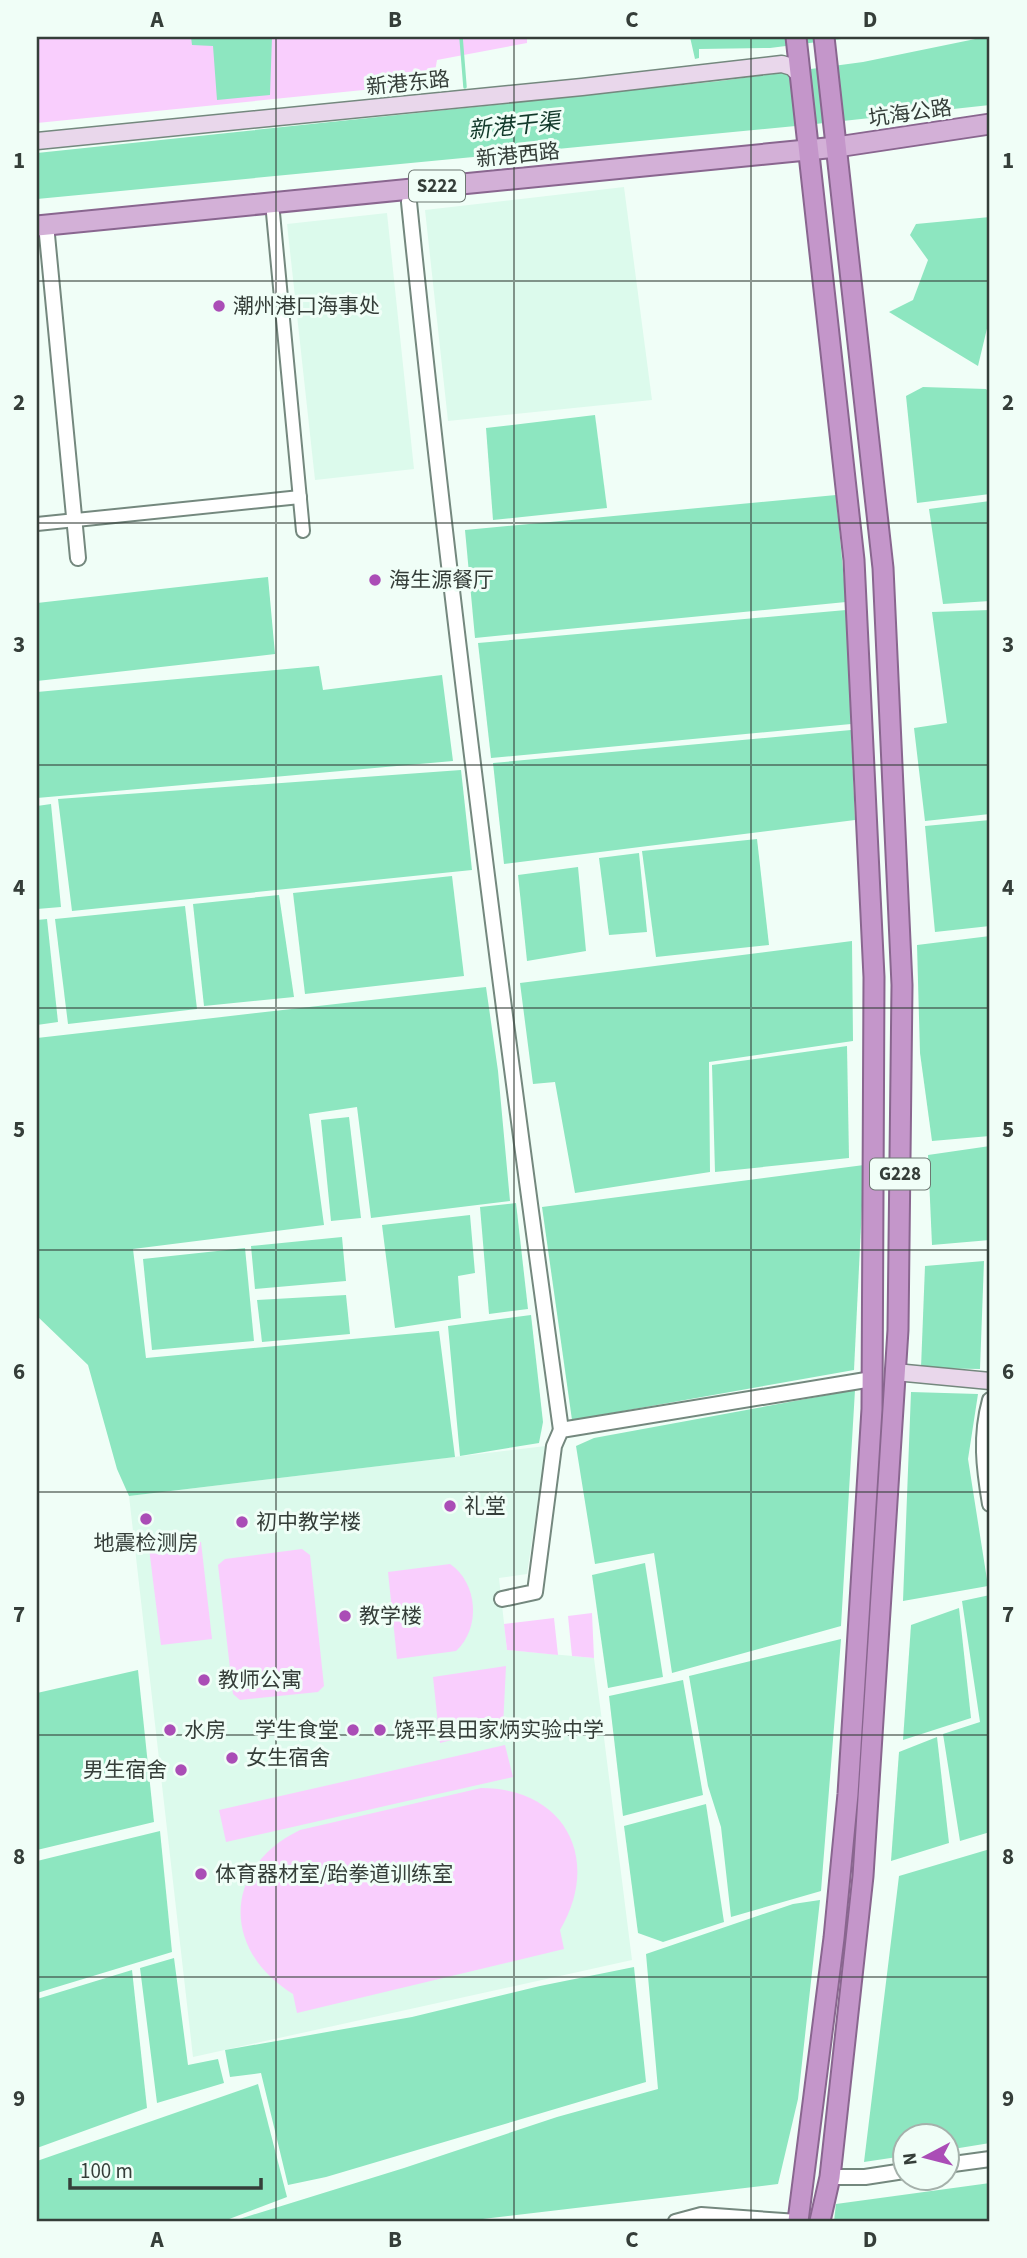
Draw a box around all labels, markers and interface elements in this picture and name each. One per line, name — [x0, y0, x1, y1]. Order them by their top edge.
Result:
text: A — [149, 3, 164, 36]
text: B — [388, 3, 402, 36]
text: C — [625, 3, 639, 36]
text: D — [863, 3, 877, 36]
street label: 新港东路 — [365, 64, 451, 102]
street label: 坑海公路 — [866, 92, 954, 134]
water label: 新港干渠 — [467, 104, 564, 147]
street label: 新港西路 — [475, 136, 561, 174]
text: 1 — [13, 144, 25, 177]
text: 1 — [1002, 144, 1014, 177]
road number: S222 — [409, 170, 465, 202]
place label: 潮州港口海事处 — [233, 291, 380, 321]
marker: 潮州港口海事处 — [211, 298, 227, 314]
text: 2 — [13, 386, 25, 419]
text: 2 — [1002, 386, 1014, 419]
place label: 海生源餐厅 — [389, 565, 494, 595]
marker: 海生源餐厅 — [367, 572, 383, 588]
text: 3 — [13, 628, 25, 661]
text: 3 — [1002, 628, 1014, 661]
text: 4 — [13, 871, 25, 904]
text: 4 — [1002, 871, 1014, 904]
text: 5 — [13, 1113, 25, 1146]
text: 5 — [1002, 1113, 1014, 1146]
road number: G228 — [870, 1158, 930, 1190]
text: 6 — [13, 1355, 25, 1388]
text: 6 — [1002, 1355, 1014, 1388]
place label: 礼堂 — [464, 1491, 506, 1521]
marker: 礼堂 — [442, 1498, 458, 1514]
place label: 初中教学楼 — [256, 1507, 361, 1537]
marker: 地震检测房 — [138, 1511, 154, 1527]
marker: 初中教学楼 — [234, 1514, 250, 1530]
place label: 地震检测房 — [94, 1528, 199, 1558]
text: 7 — [13, 1598, 25, 1631]
text: 7 — [1002, 1598, 1014, 1631]
place label: 教学楼 — [359, 1601, 422, 1631]
marker: 教学楼 — [337, 1608, 353, 1624]
place label: 教师公寓 — [218, 1665, 302, 1695]
marker: 教师公寓 — [196, 1672, 212, 1688]
place label: 水房 — [184, 1715, 226, 1745]
place label: 学生食堂 — [255, 1715, 339, 1745]
place label: 饶平县田家炳实验中学 — [394, 1715, 604, 1745]
marker: 水房 — [162, 1722, 178, 1738]
marker: 学生食堂 — [345, 1722, 361, 1738]
marker: 饶平县田家炳实验中学 — [372, 1722, 388, 1738]
place label: 女生宿舍 — [246, 1743, 330, 1773]
marker: 女生宿舍 — [224, 1750, 240, 1766]
place label: 男生宿舍 — [83, 1755, 167, 1785]
marker: 男生宿舍 — [173, 1762, 189, 1778]
text: 8 — [13, 1840, 25, 1873]
text: 8 — [1002, 1840, 1014, 1873]
place label: 体育器材室/跆拳道训练室 — [215, 1859, 453, 1889]
marker: 体育器材室/跆拳道训练室 — [193, 1866, 209, 1882]
text: 9 — [13, 2082, 25, 2115]
text: 9 — [1002, 2082, 1014, 2115]
north arrow — [890, 2122, 960, 2192]
scale bar — [70, 2146, 261, 2190]
text: N — [896, 2151, 925, 2167]
text: 100 m — [80, 2156, 133, 2186]
text: A — [149, 2223, 164, 2256]
text: B — [388, 2223, 402, 2256]
text: C — [625, 2223, 639, 2256]
text: D — [863, 2223, 877, 2256]

